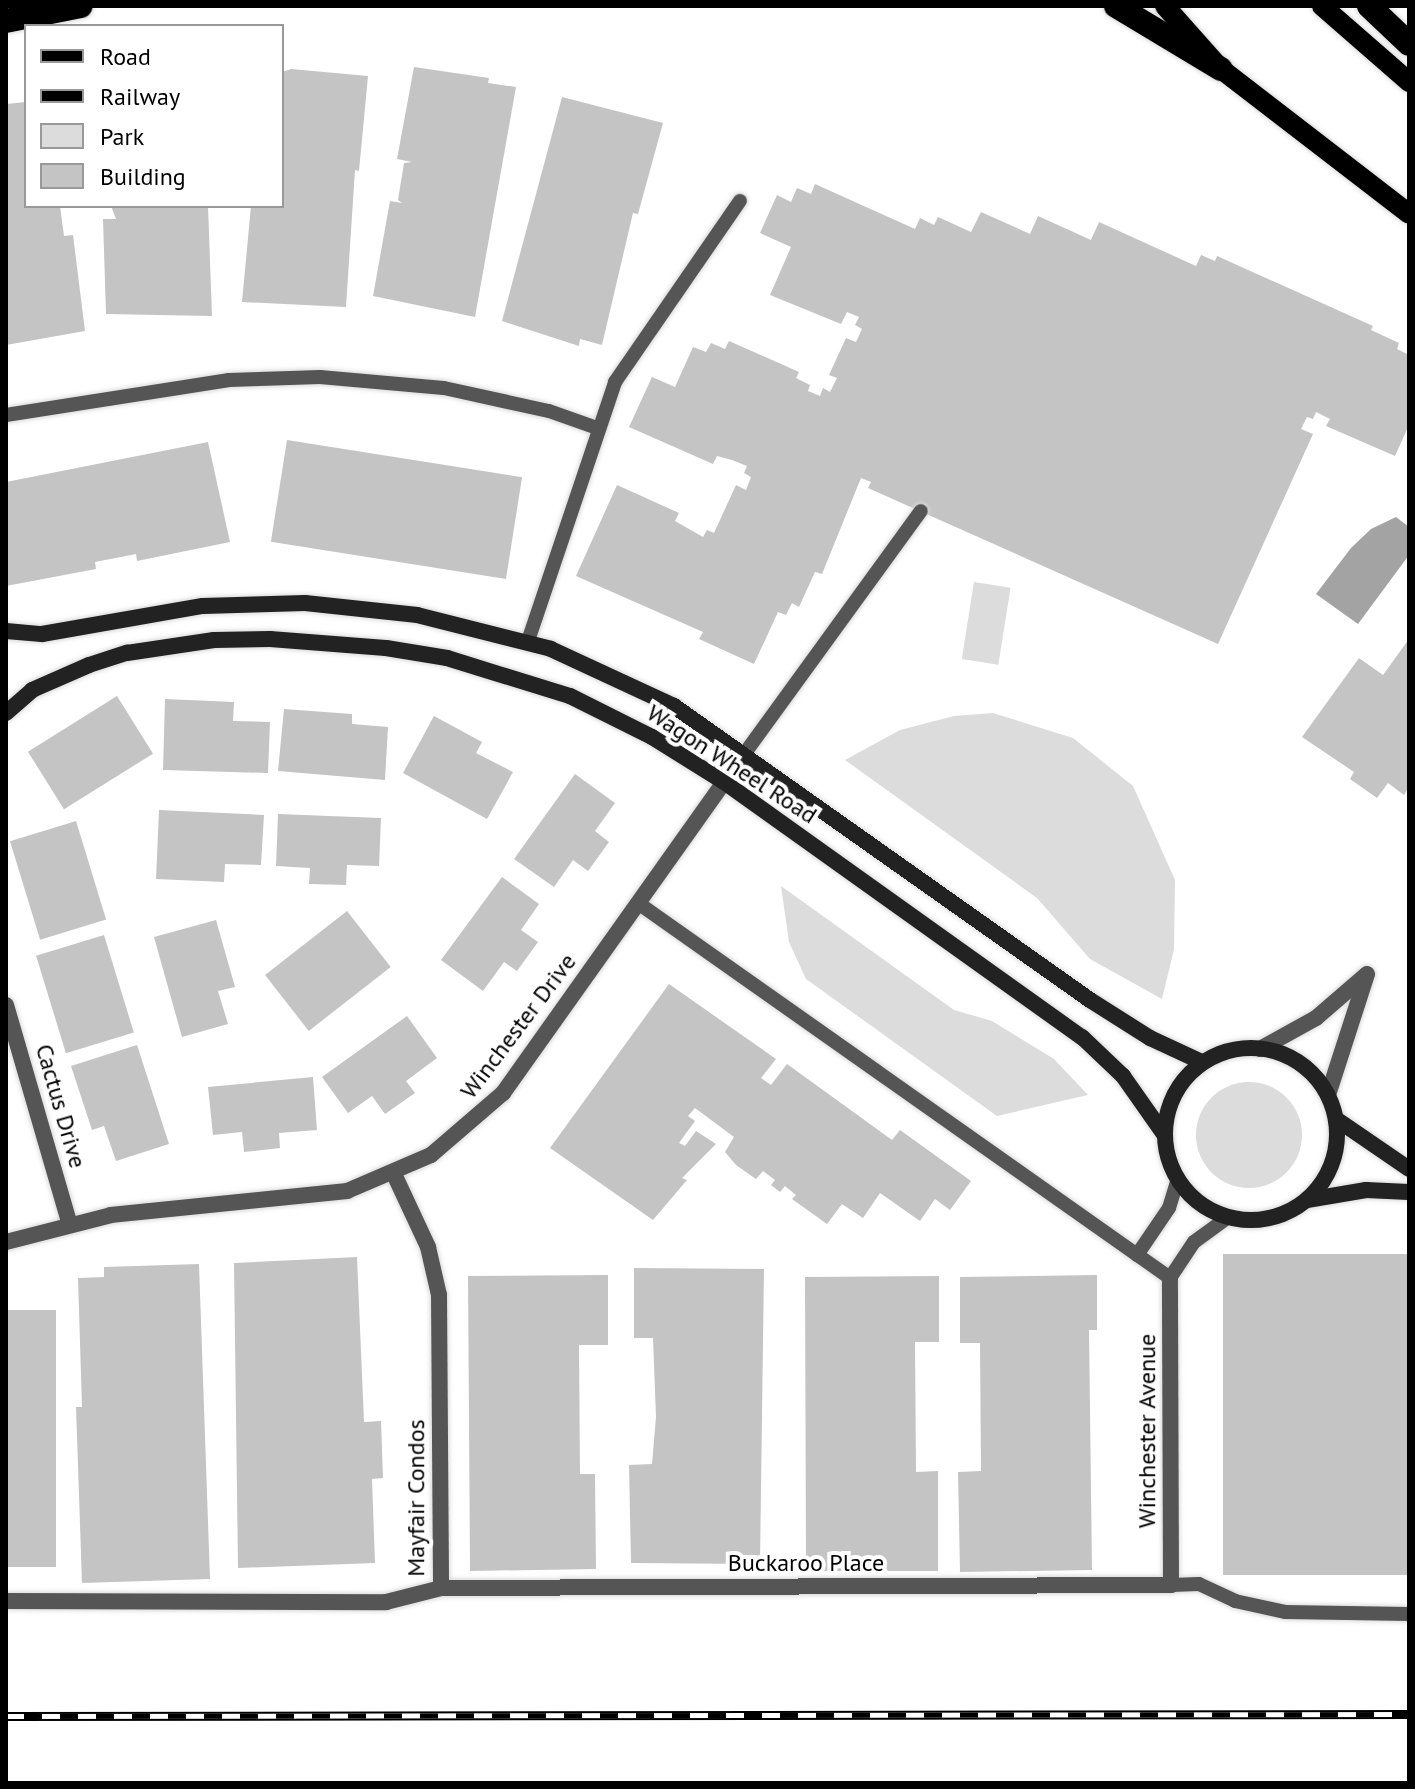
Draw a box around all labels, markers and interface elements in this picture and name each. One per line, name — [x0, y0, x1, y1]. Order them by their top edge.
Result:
legend — [24, 24, 284, 208]
text: Road — [100, 41, 151, 72]
text: Railway — [100, 81, 180, 112]
text: Park — [100, 121, 144, 152]
text: Building — [100, 161, 186, 192]
street label: Wagon Wheel Road — [641, 698, 823, 830]
street label: Winchester Drive — [454, 948, 582, 1104]
street label: Cactus Drive — [30, 1041, 92, 1171]
street label: Winchester Avenue — [1133, 1333, 1161, 1529]
street label: Mayfair Condos — [402, 1419, 430, 1577]
street label: Buckaroo Place — [728, 1549, 884, 1577]

